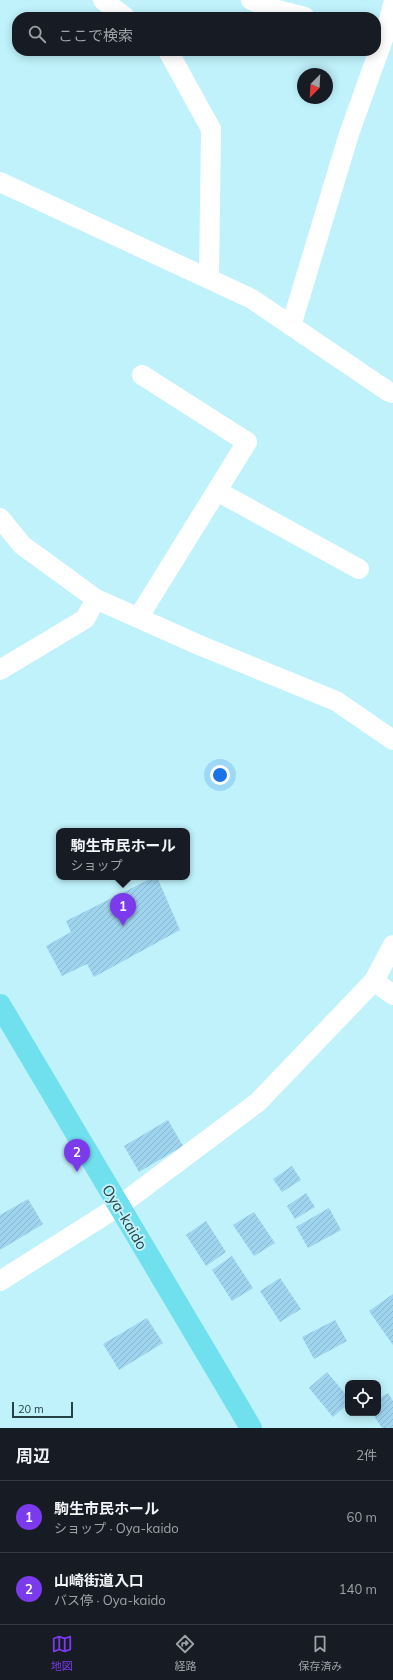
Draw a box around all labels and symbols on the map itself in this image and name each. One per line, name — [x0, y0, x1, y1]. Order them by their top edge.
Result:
north arrow — [297, 68, 333, 104]
your location — [210, 765, 230, 785]
pin: 1 — [110, 893, 136, 926]
pin: 2 — [64, 1139, 90, 1172]
street label: Oya-kaido — [98, 1181, 152, 1253]
scale bar — [12, 1400, 73, 1419]

